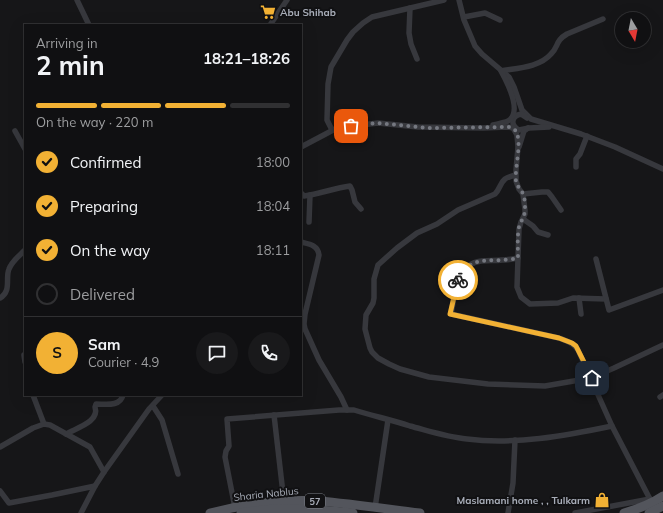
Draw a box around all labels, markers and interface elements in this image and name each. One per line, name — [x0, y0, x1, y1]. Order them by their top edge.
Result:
supermarket icon: Abu Shihab — [259, 3, 277, 21]
place label: Abu Shihab — [280, 6, 336, 19]
north arrow — [615, 12, 651, 48]
map controls — [615, 12, 651, 48]
text: Arriving in — [36, 35, 98, 51]
text: 2 min — [36, 49, 105, 82]
text: 18:21–18:26 — [203, 49, 290, 68]
pin — [334, 109, 368, 143]
text: On the way · 220 m — [36, 114, 153, 130]
icon: bag — [340, 115, 362, 137]
icon: check — [36, 151, 58, 173]
text: Confirmed — [70, 153, 141, 172]
text: 18:00 — [256, 154, 290, 170]
icon: check — [36, 195, 58, 217]
text: Preparing — [70, 197, 138, 216]
text: 18:04 — [256, 198, 290, 214]
icon: check — [36, 239, 58, 261]
text: On the way — [70, 241, 150, 260]
text: 18:11 — [256, 242, 290, 258]
courier — [438, 260, 478, 300]
icon: bike — [447, 269, 469, 291]
text: Delivered — [70, 285, 135, 304]
button: chat — [196, 332, 238, 374]
button: phone — [248, 332, 290, 374]
text: Sam — [88, 335, 120, 354]
text: S — [52, 343, 62, 362]
text: Courier · 4.9 — [88, 354, 159, 370]
pin — [575, 361, 609, 395]
icon: home — [581, 367, 603, 389]
street label: Sharia Nablus — [233, 484, 299, 504]
shop icon: Maslamani home , , Tulkarm — [593, 491, 611, 509]
road number: 57 — [305, 494, 325, 508]
place label: Maslamani home , , Tulkarm — [457, 494, 590, 507]

